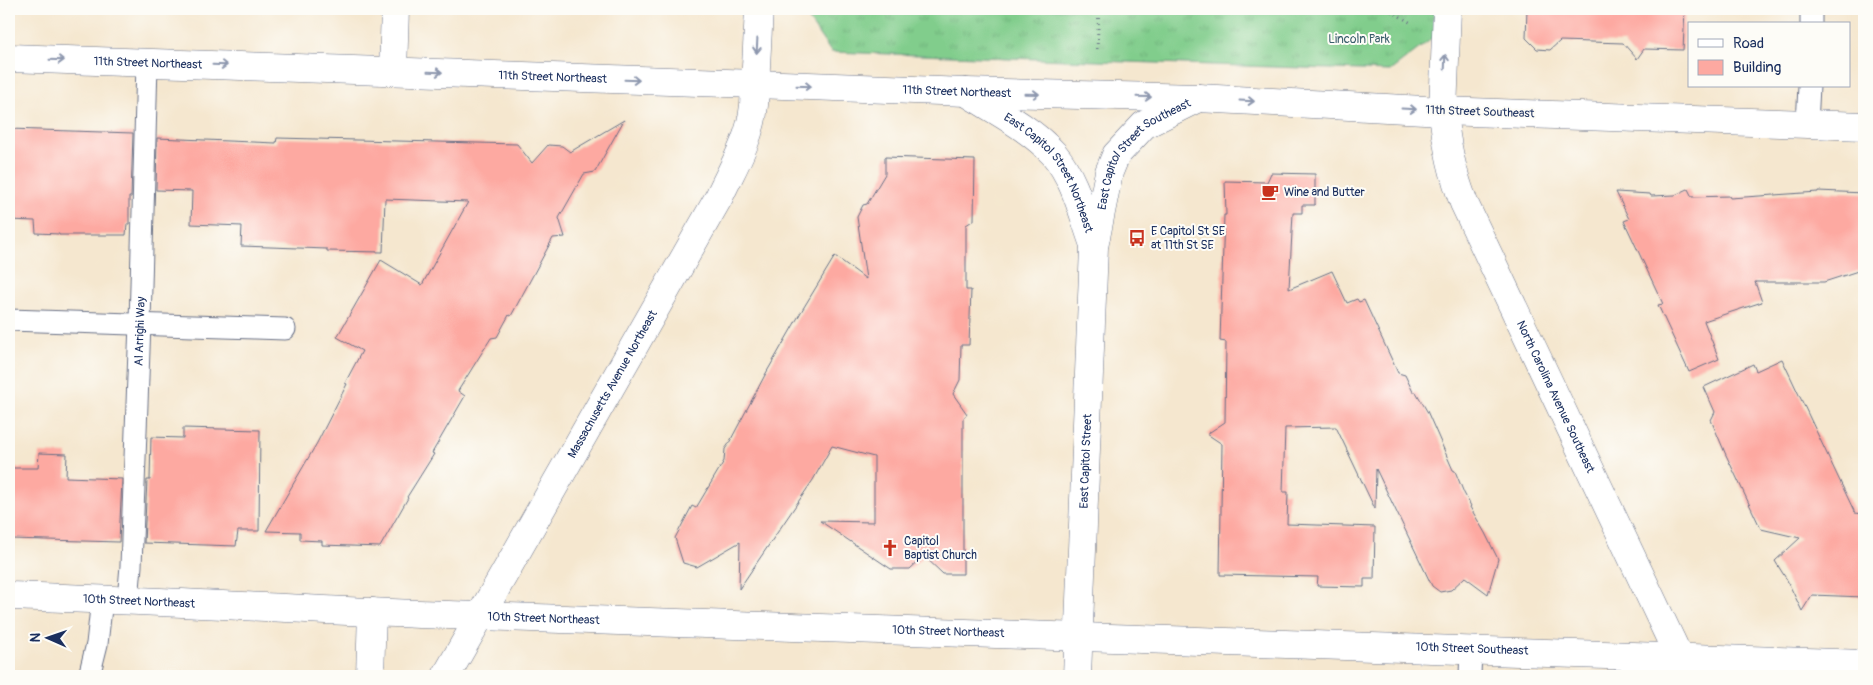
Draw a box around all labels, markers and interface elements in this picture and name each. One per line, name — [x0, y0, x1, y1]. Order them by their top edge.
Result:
legend — [1688, 22, 1850, 88]
park label: Lincoln Park — [1328, 32, 1390, 47]
text: Road — [1733, 34, 1764, 53]
one-way arrow — [753, 38, 762, 54]
street label: 11th Street Northeast — [93, 53, 203, 72]
one-way arrow — [1440, 54, 1450, 70]
one-way arrow — [49, 55, 65, 65]
text: Building — [1733, 58, 1781, 77]
one-way arrow — [212, 60, 228, 70]
one-way arrow — [426, 67, 443, 77]
street label: 11th Street Northeast — [498, 68, 607, 86]
one-way arrow — [624, 75, 640, 84]
one-way arrow — [796, 81, 812, 90]
street label: 11th Street Northeast — [902, 82, 1012, 101]
one-way arrow — [1024, 89, 1040, 99]
one-way arrow — [1136, 92, 1152, 102]
street label: East Capitol Street Southeast — [1094, 95, 1193, 211]
one-way arrow — [1239, 96, 1255, 105]
street label: 11th Street Southeast — [1425, 103, 1535, 121]
one-way arrow — [1401, 104, 1417, 113]
street label: East Capitol Street Northeast — [1001, 109, 1097, 235]
cafe icon: Wine and Butter — [1260, 182, 1280, 202]
place label: Wine and Butter — [1284, 185, 1365, 200]
place label: E Capitol St SE at 11th St SE — [1151, 224, 1225, 253]
bus stop icon: E Capitol St SE at 11th St SE — [1127, 228, 1147, 248]
street label: Al Arrighi Way — [131, 296, 148, 366]
street label: Massachusetts Avenue Northeast — [564, 307, 661, 461]
street label: North Carolina Avenue Southeast — [1513, 318, 1598, 475]
street label: East Capitol Street — [1076, 413, 1095, 509]
place label: Capitol Baptist Church — [904, 534, 977, 563]
church icon: Capitol Baptist Church — [880, 538, 900, 558]
street label: 10th Street Northeast — [83, 591, 196, 611]
street label: 10th Street Northeast — [487, 609, 600, 628]
north arrow — [22, 612, 72, 662]
street label: 10th Street Northeast — [892, 622, 1005, 641]
text: N — [27, 633, 44, 643]
street label: 10th Street Southeast — [1415, 639, 1529, 658]

